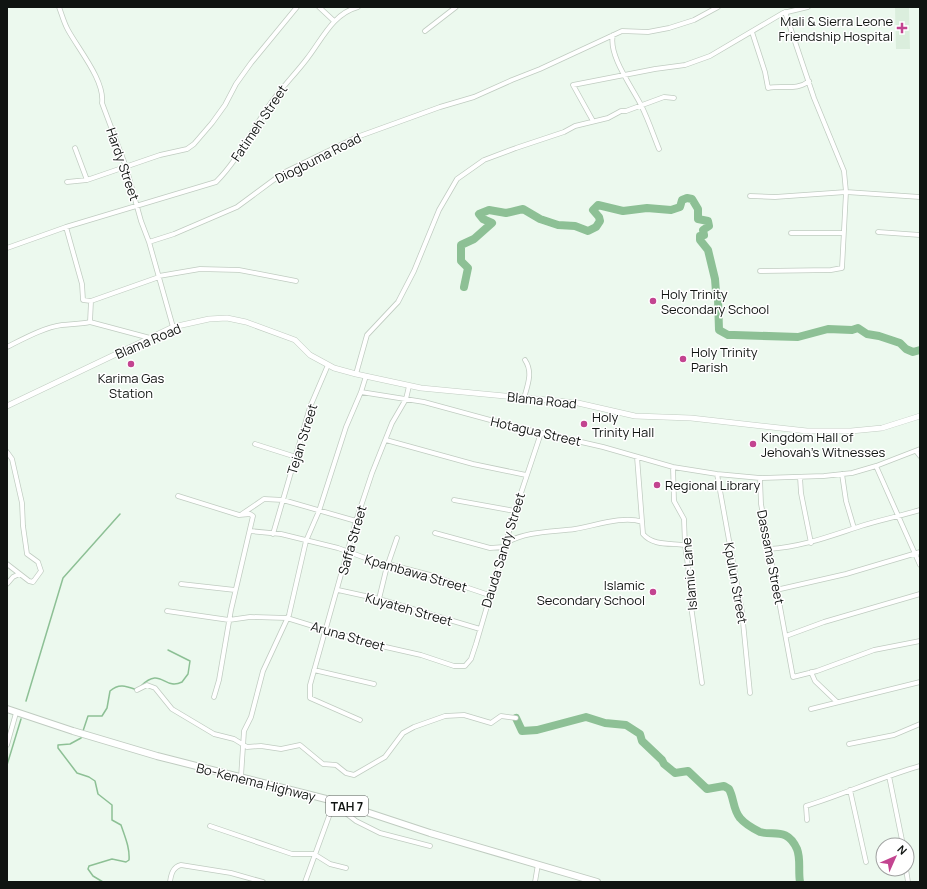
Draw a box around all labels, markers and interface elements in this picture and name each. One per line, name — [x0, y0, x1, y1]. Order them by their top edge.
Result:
place label: Mali & Sierra Leone Friendship Hospital — [779, 12, 893, 45]
marker: Mali & Sierra Leone Friendship Hospital — [896, 22, 908, 34]
street label: Fatimeh Street — [227, 81, 291, 165]
street label: Hardy Street — [102, 125, 144, 203]
street label: Diogbuma Road — [272, 129, 364, 187]
place label: Holy Trinity Secondary School — [661, 285, 769, 318]
marker: Holy Trinity Secondary School — [648, 296, 658, 306]
street label: Blama Road — [112, 319, 184, 363]
place label: Holy Trinity Parish — [691, 343, 758, 376]
marker: Holy Trinity Parish — [678, 354, 688, 364]
marker: Karima Gas Station — [126, 359, 136, 369]
place label: Karima Gas Station — [98, 369, 165, 402]
street label: Blama Road — [506, 387, 578, 413]
street label: Tejan Street — [283, 401, 321, 477]
place label: Holy Trinity Hall — [592, 408, 654, 441]
street label: Hotagua Street — [489, 412, 583, 450]
marker: Holy Trinity Hall — [579, 419, 589, 429]
place label: Kingdom Hall of Jehovah’s Witnesses — [761, 428, 886, 461]
marker: Kingdom Hall of Jehovah’s Witnesses — [748, 439, 758, 449]
place label: Regional Library — [665, 476, 760, 494]
marker: Regional Library — [652, 480, 662, 490]
street label: Dauda Sandy Street — [477, 490, 529, 610]
street label: Saffa Street — [333, 503, 371, 577]
street label: Dassama Street — [753, 508, 789, 606]
street label: Islamic Lane — [677, 536, 701, 611]
street label: Kpulun Street — [720, 541, 752, 625]
street label: Kpambawa Street — [363, 550, 469, 596]
place label: Islamic Secondary School — [537, 576, 645, 609]
marker: Islamic Secondary School — [648, 587, 658, 597]
street label: Kuyateh Street — [363, 588, 455, 630]
street label: Aruna Street — [309, 617, 387, 655]
street label: Bo-Kenema Highway — [194, 758, 318, 806]
road number: TAH 7 — [326, 796, 368, 816]
north arrow — [875, 837, 915, 877]
text: N — [894, 841, 911, 858]

